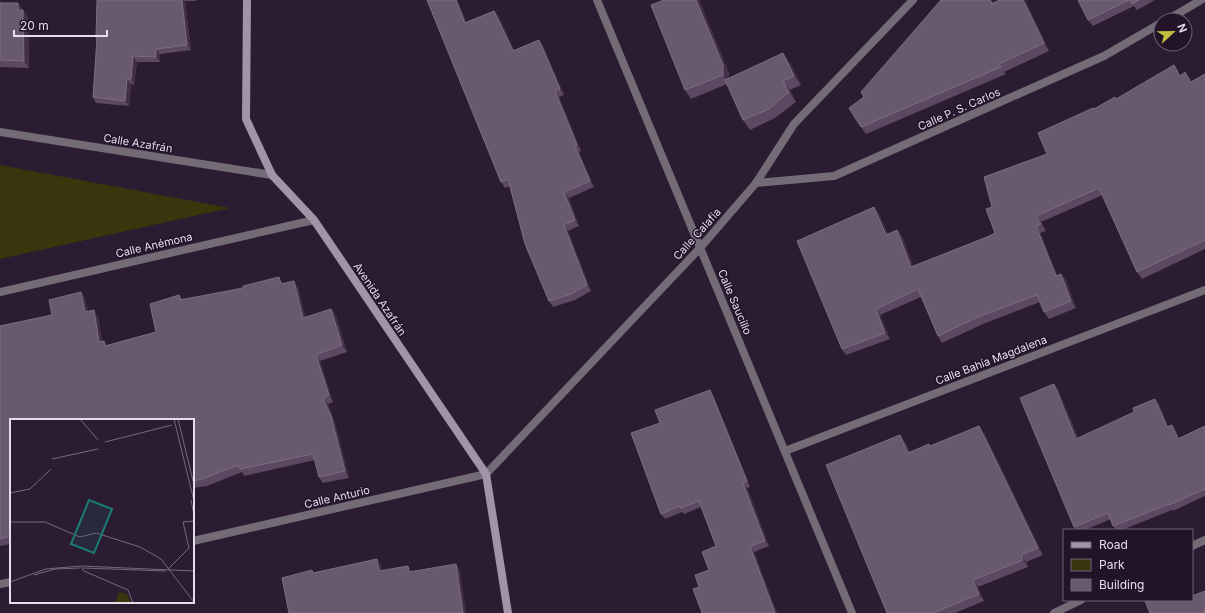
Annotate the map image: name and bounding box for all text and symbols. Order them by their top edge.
scale bar [14,12,107,38]
north arrow [1153,12,1193,52]
text: 20 m [20,18,49,33]
text: N [1174,22,1190,35]
street label: Calle P. S. Carlos [916,84,1003,133]
street label: Calle Azafrán [102,131,174,155]
street label: Calle Calafia [670,205,724,263]
street label: Calle Anémona [114,229,194,261]
street label: Avenida Azafrán [350,260,410,338]
street label: Calle Saucillo [715,267,755,337]
street label: Calle Bahía Magdalena [933,332,1049,388]
inset map [10,419,194,603]
street label: Calle Anturio [303,483,372,511]
legend [1063,529,1193,601]
text: Road [1099,537,1128,552]
text: Park [1099,557,1125,572]
text: Building [1099,577,1144,592]

